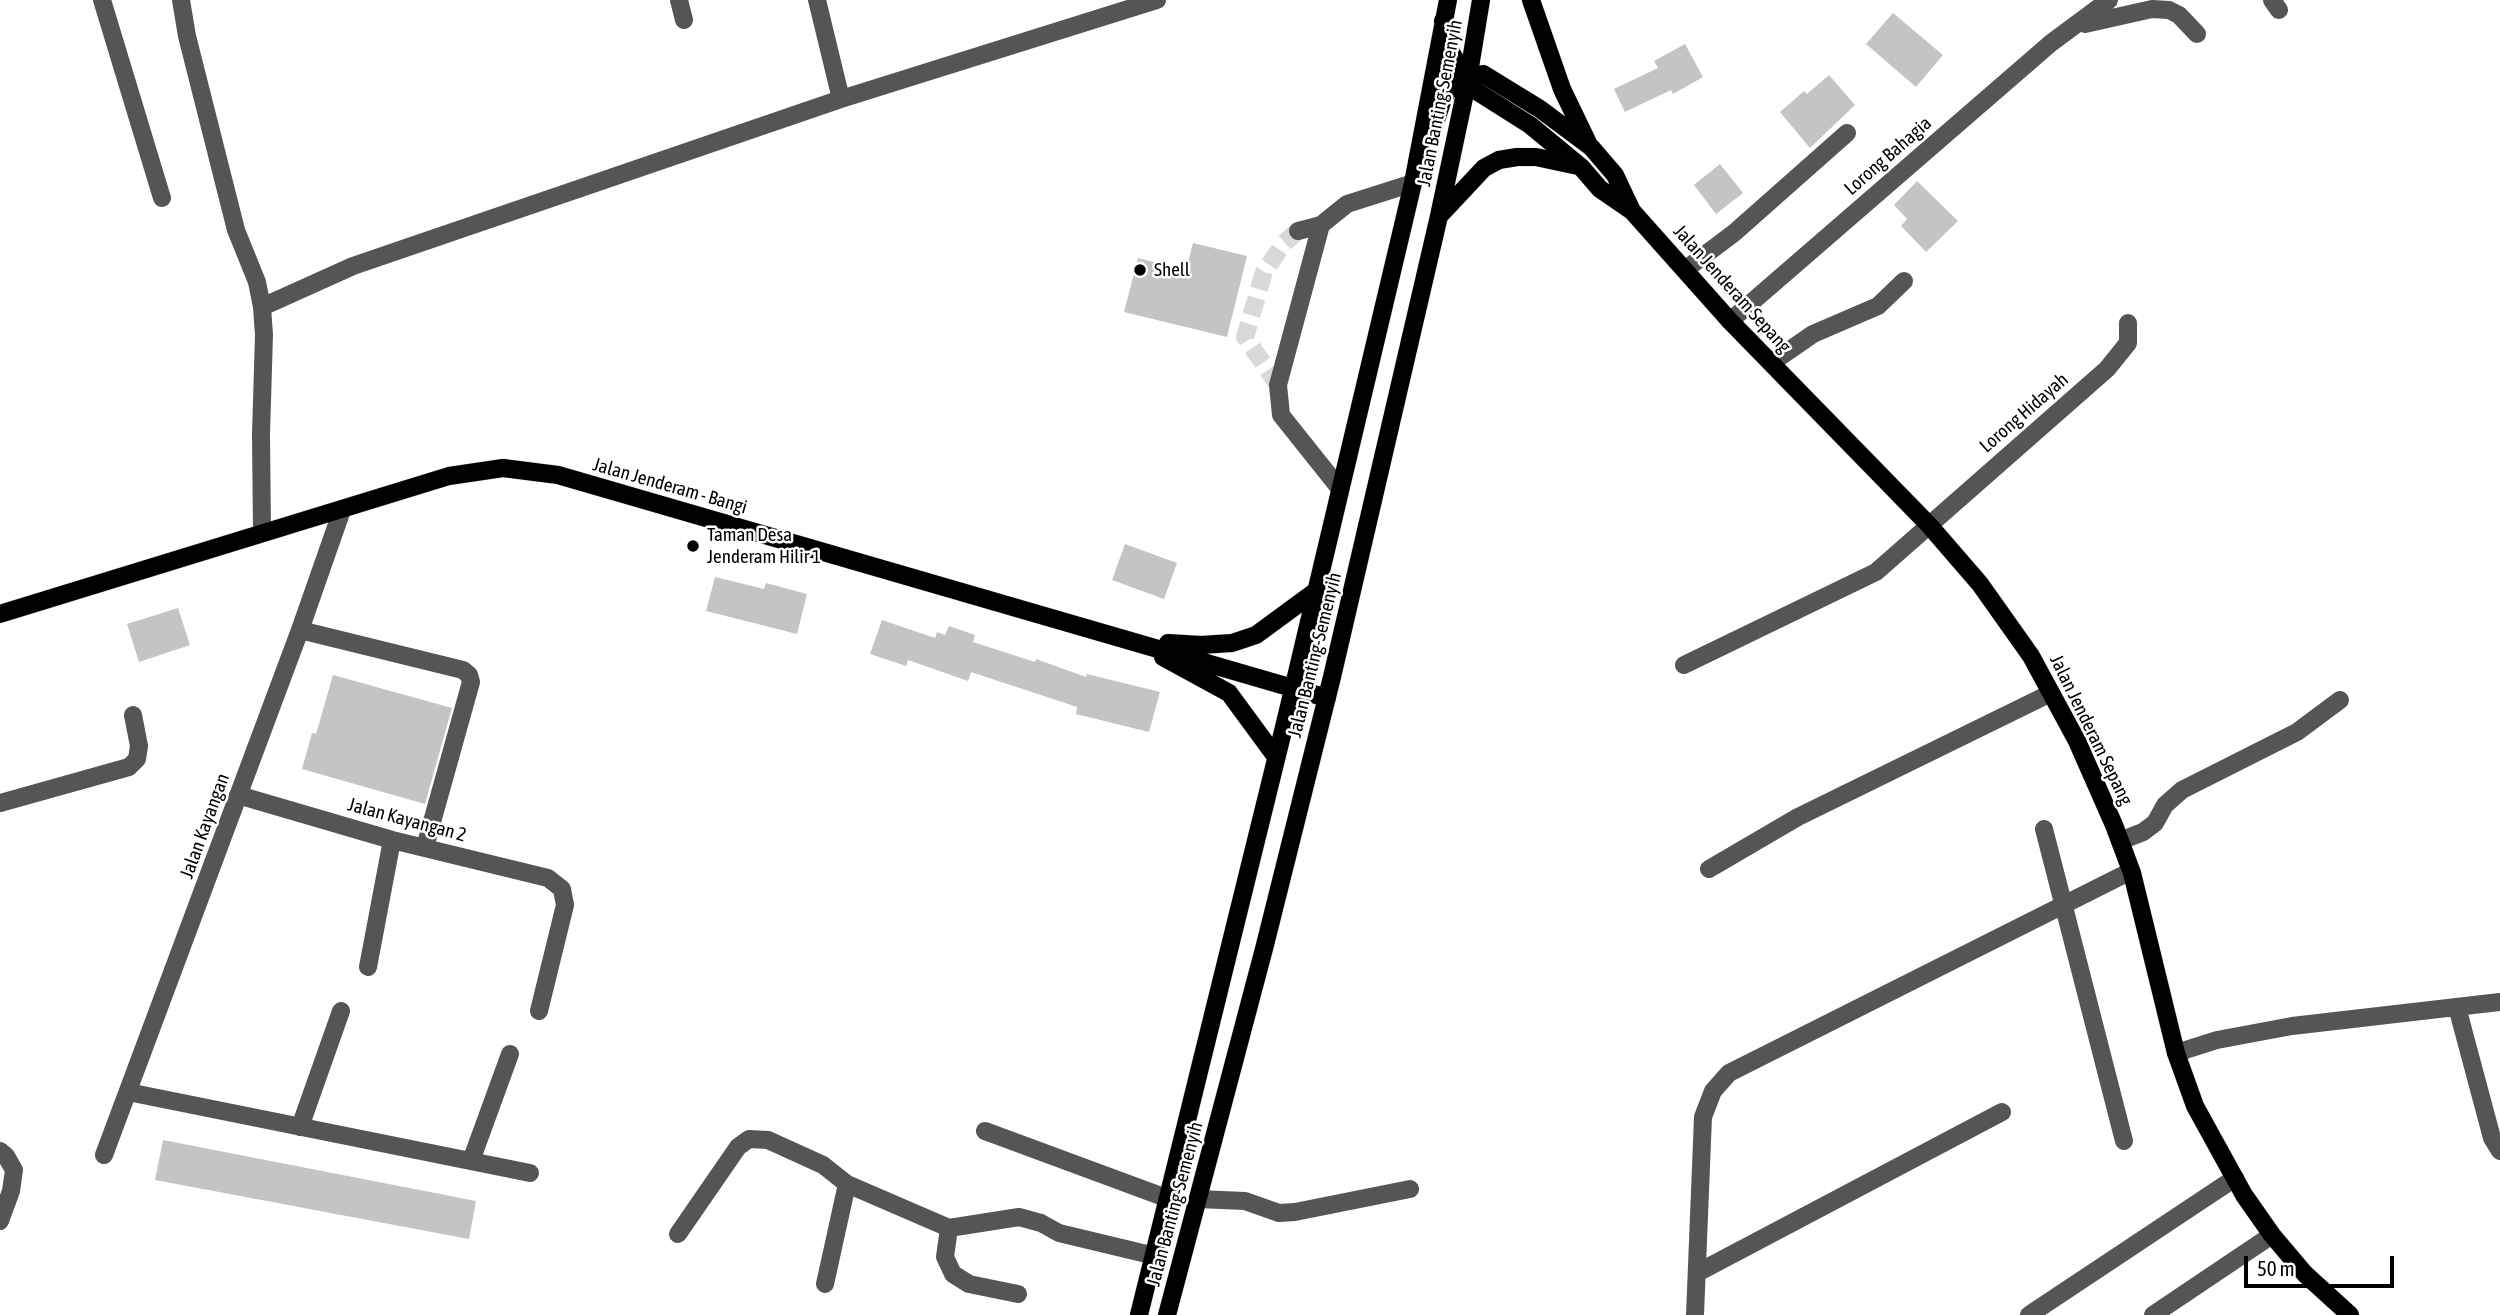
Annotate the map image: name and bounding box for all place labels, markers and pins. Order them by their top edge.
place label: Shell [1154,259,1190,281]
marker: Shell [1132,262,1148,278]
place label: Taman Desa Jenderam Hilir 1 [707,524,821,568]
marker: Taman Desa Jenderam Hilir 1 [685,538,701,554]

